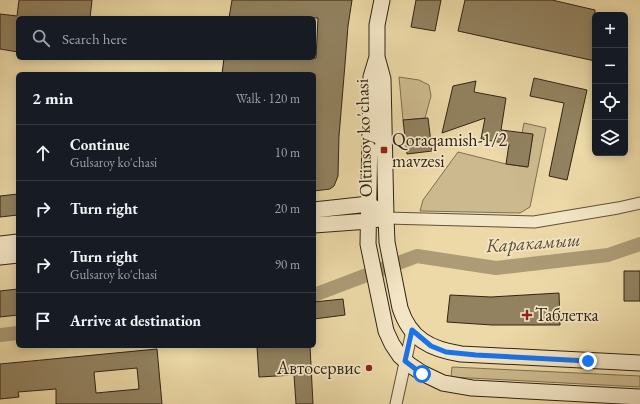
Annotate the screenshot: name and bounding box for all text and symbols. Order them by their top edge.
map controls [592,12,628,156]
button: + [592,12,628,48]
search box [16,16,316,60]
icon: search [30,27,52,49]
text: Search here [62,29,127,48]
button: − [592,48,628,84]
street label: Oltinsoy ko'chasi [350,78,377,198]
button: locate [592,84,628,120]
text: 2 min [32,87,73,109]
text: Walk · 120 m [236,90,300,107]
button: layers [592,120,628,156]
place label: Qoraqamish-1/2 mavzesi [392,128,507,172]
text: Continue [70,135,130,154]
icon: ahead [32,142,54,164]
text: 10 m [275,144,300,161]
marker: Qoraqamish-1/2 mavzesi [379,145,389,155]
text: Gulsaroy ko'chasi [70,154,157,171]
icon: right [32,198,54,220]
text: Turn right [70,199,138,218]
text: 20 m [275,200,300,217]
water label: Каракамыш [484,227,581,258]
text: Turn right [70,247,138,266]
icon: right [32,254,54,276]
text: 90 m [275,256,300,273]
text: Gulsaroy ko'chasi [70,266,157,283]
place label: Таблетка [535,303,600,326]
icon: arrive [32,310,54,332]
marker: Таблетка [522,310,532,320]
text: Arrive at destination [70,311,201,330]
route end [579,352,597,370]
place label: Автосервис [276,356,361,379]
marker: Автосервис [364,363,374,373]
route start [413,365,431,383]

